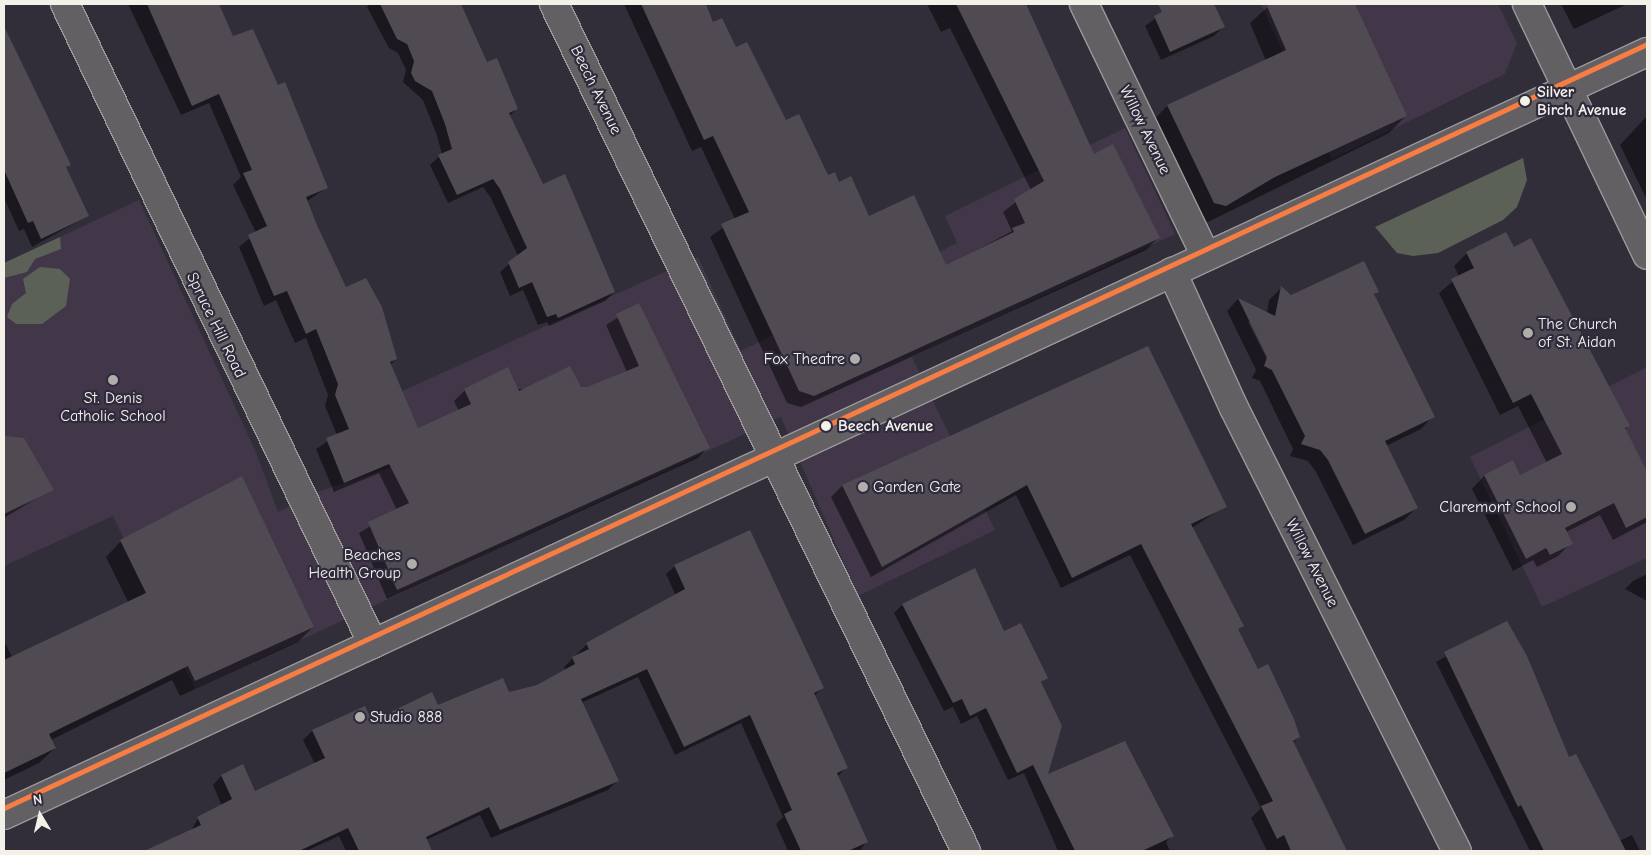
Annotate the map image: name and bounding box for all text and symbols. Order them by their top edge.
street label: Beech Avenue [566,43,626,137]
street label: Willow Avenue [1115,82,1175,178]
place label: Silver Birch Avenue [1537,82,1626,120]
marker: Silver Birch Avenue [1517,93,1533,109]
street label: Spruce Hill Road [182,269,250,381]
place label: The Church of St. Aidan [1538,314,1617,352]
marker: The Church of St. Aidan [1522,327,1534,339]
place label: Fox Theatre [764,349,845,369]
marker: Fox Theatre [849,353,861,365]
marker: St. Denis Catholic School [107,374,119,386]
place label: St. Denis Catholic School [60,388,166,426]
place label: Beech Avenue [838,416,933,436]
marker: Beech Avenue [818,418,834,434]
place label: Garden Gate [873,477,961,497]
marker: Garden Gate [857,481,869,493]
place label: Claremont School [1439,497,1561,517]
marker: Claremont School [1565,501,1577,513]
street label: Willow Avenue [1282,516,1342,610]
place label: Beaches Health Group [308,545,401,583]
marker: Beaches Health Group [405,557,419,571]
place label: Studio 888 [370,707,442,727]
marker: Studio 888 [354,711,366,723]
north arrow [15,790,65,840]
text: N [32,791,43,809]

